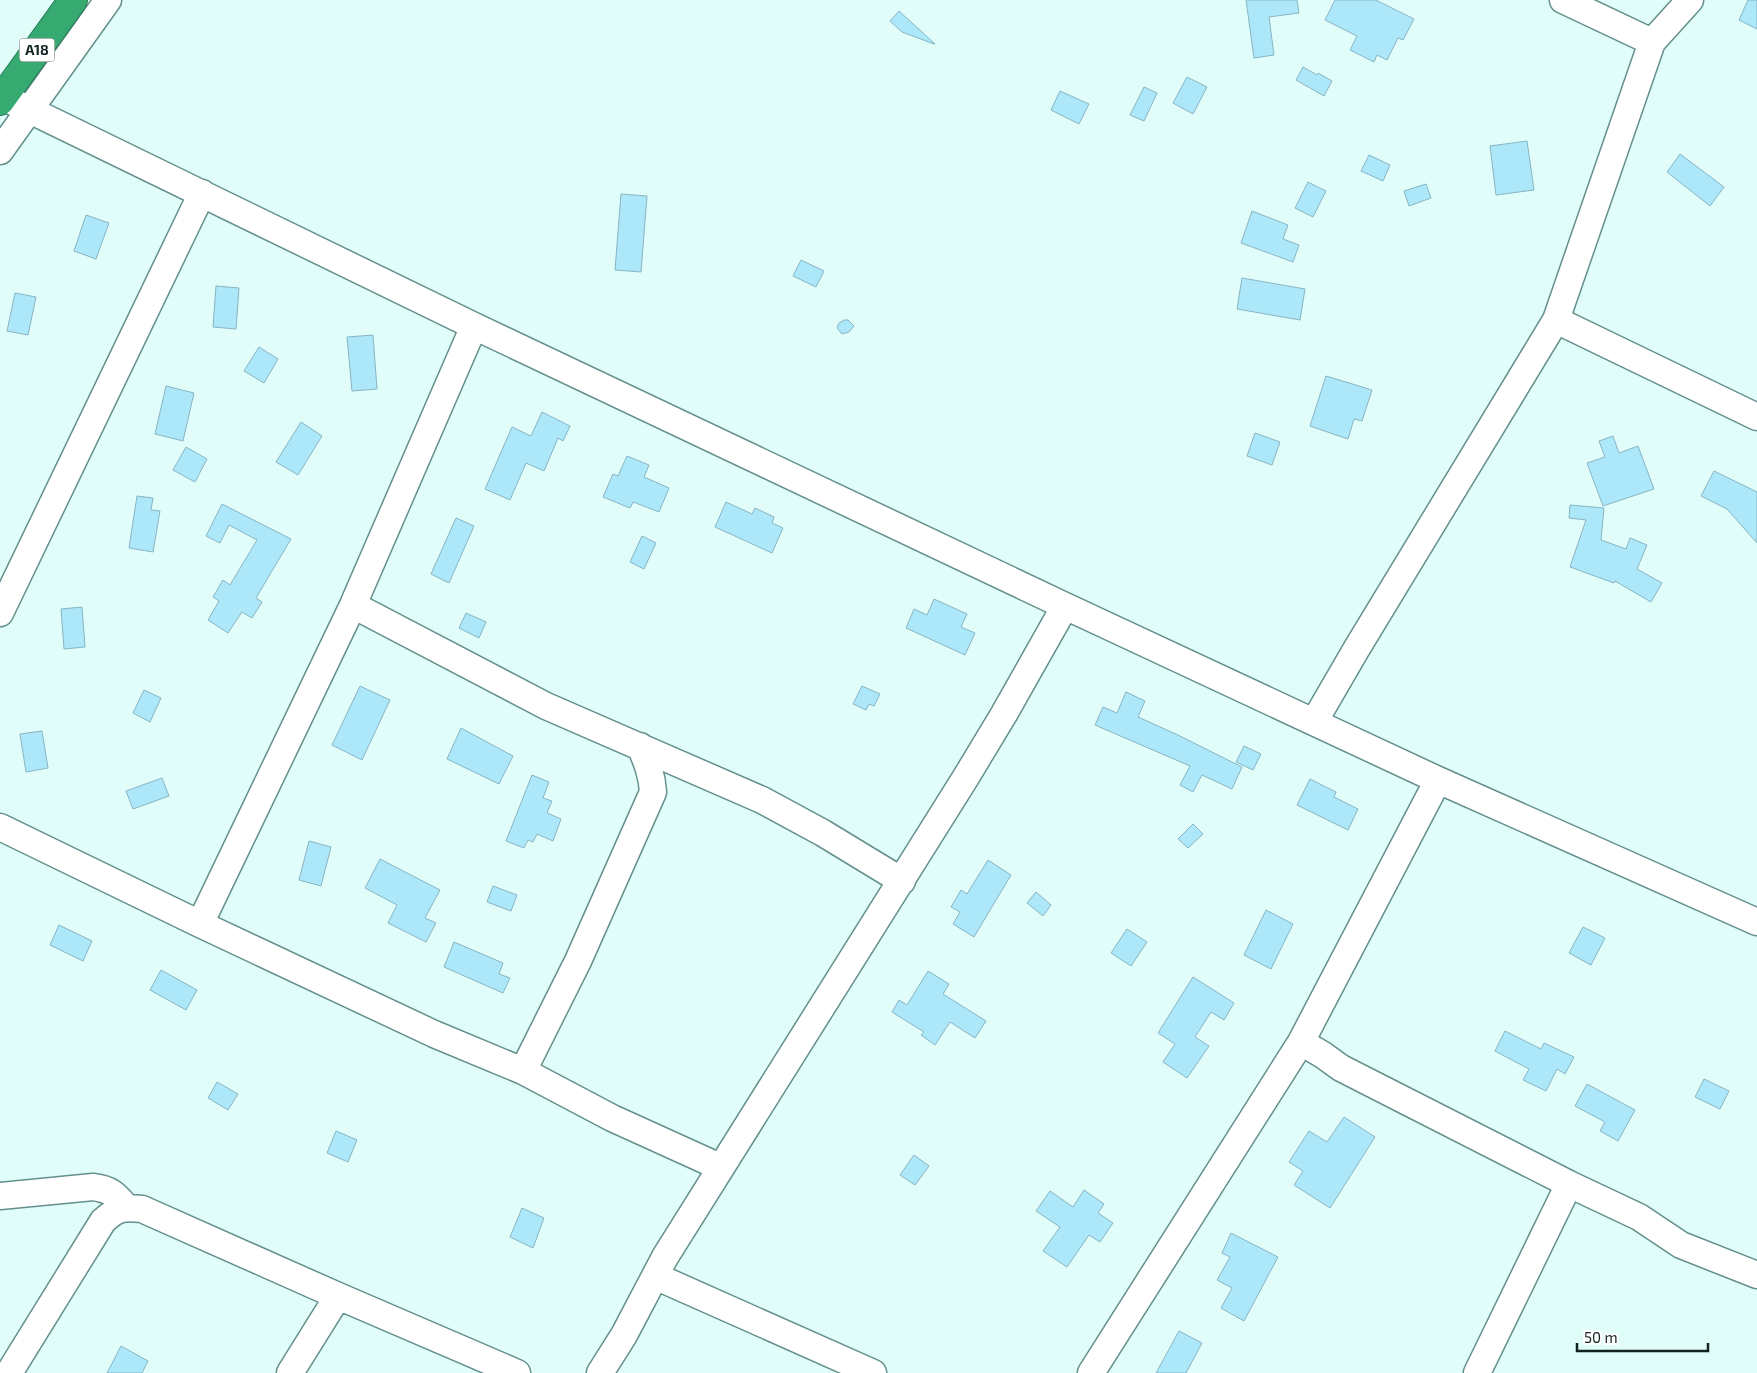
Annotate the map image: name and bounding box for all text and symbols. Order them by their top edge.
road number: A18 [20,38,54,62]
scale bar [1577,1320,1708,1352]
text: 50 m [1584,1328,1618,1346]

